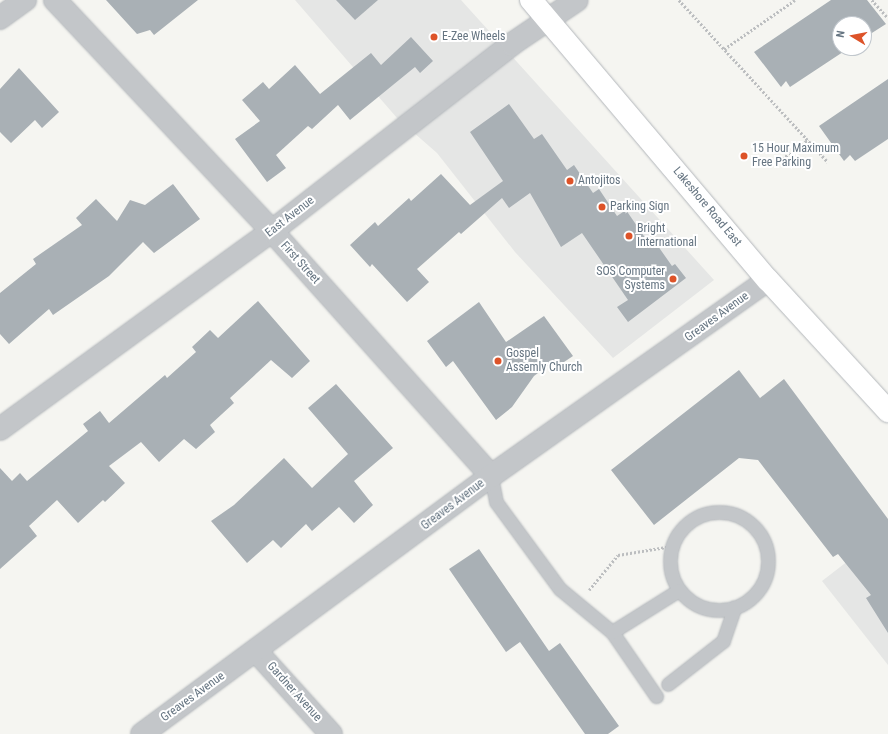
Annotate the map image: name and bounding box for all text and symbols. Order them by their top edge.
north arrow [832,16,872,56]
place label: E-Zee Wheels [442,30,506,44]
text: N [834,30,848,38]
marker: E-Zee Wheels [429,32,439,42]
place label: 15 Hour Maximum Free Parking [752,142,839,170]
marker: 15 Hour Maximum Free Parking [739,151,749,161]
street label: Lakeshore Road East [670,164,744,250]
place label: Antojitos [578,174,621,188]
marker: Antojitos [565,176,575,186]
street label: East Avenue [263,193,317,241]
place label: Parking Sign [610,200,669,214]
marker: Parking Sign [597,202,607,212]
place label: Bright International [637,222,697,250]
marker: Bright International [624,231,634,241]
street label: First Street [277,239,323,287]
place label: SOS Computer Systems [596,265,665,293]
marker: SOS Computer Systems [668,274,678,284]
street label: Greaves Avenue [682,289,752,345]
place label: Gospel Assemly Church [506,347,582,375]
marker: Gospel Assemly Church [493,356,503,366]
street label: Greaves Avenue [419,477,487,533]
street label: Gardner Avenue [264,659,324,725]
street label: Greaves Avenue [158,669,228,725]

